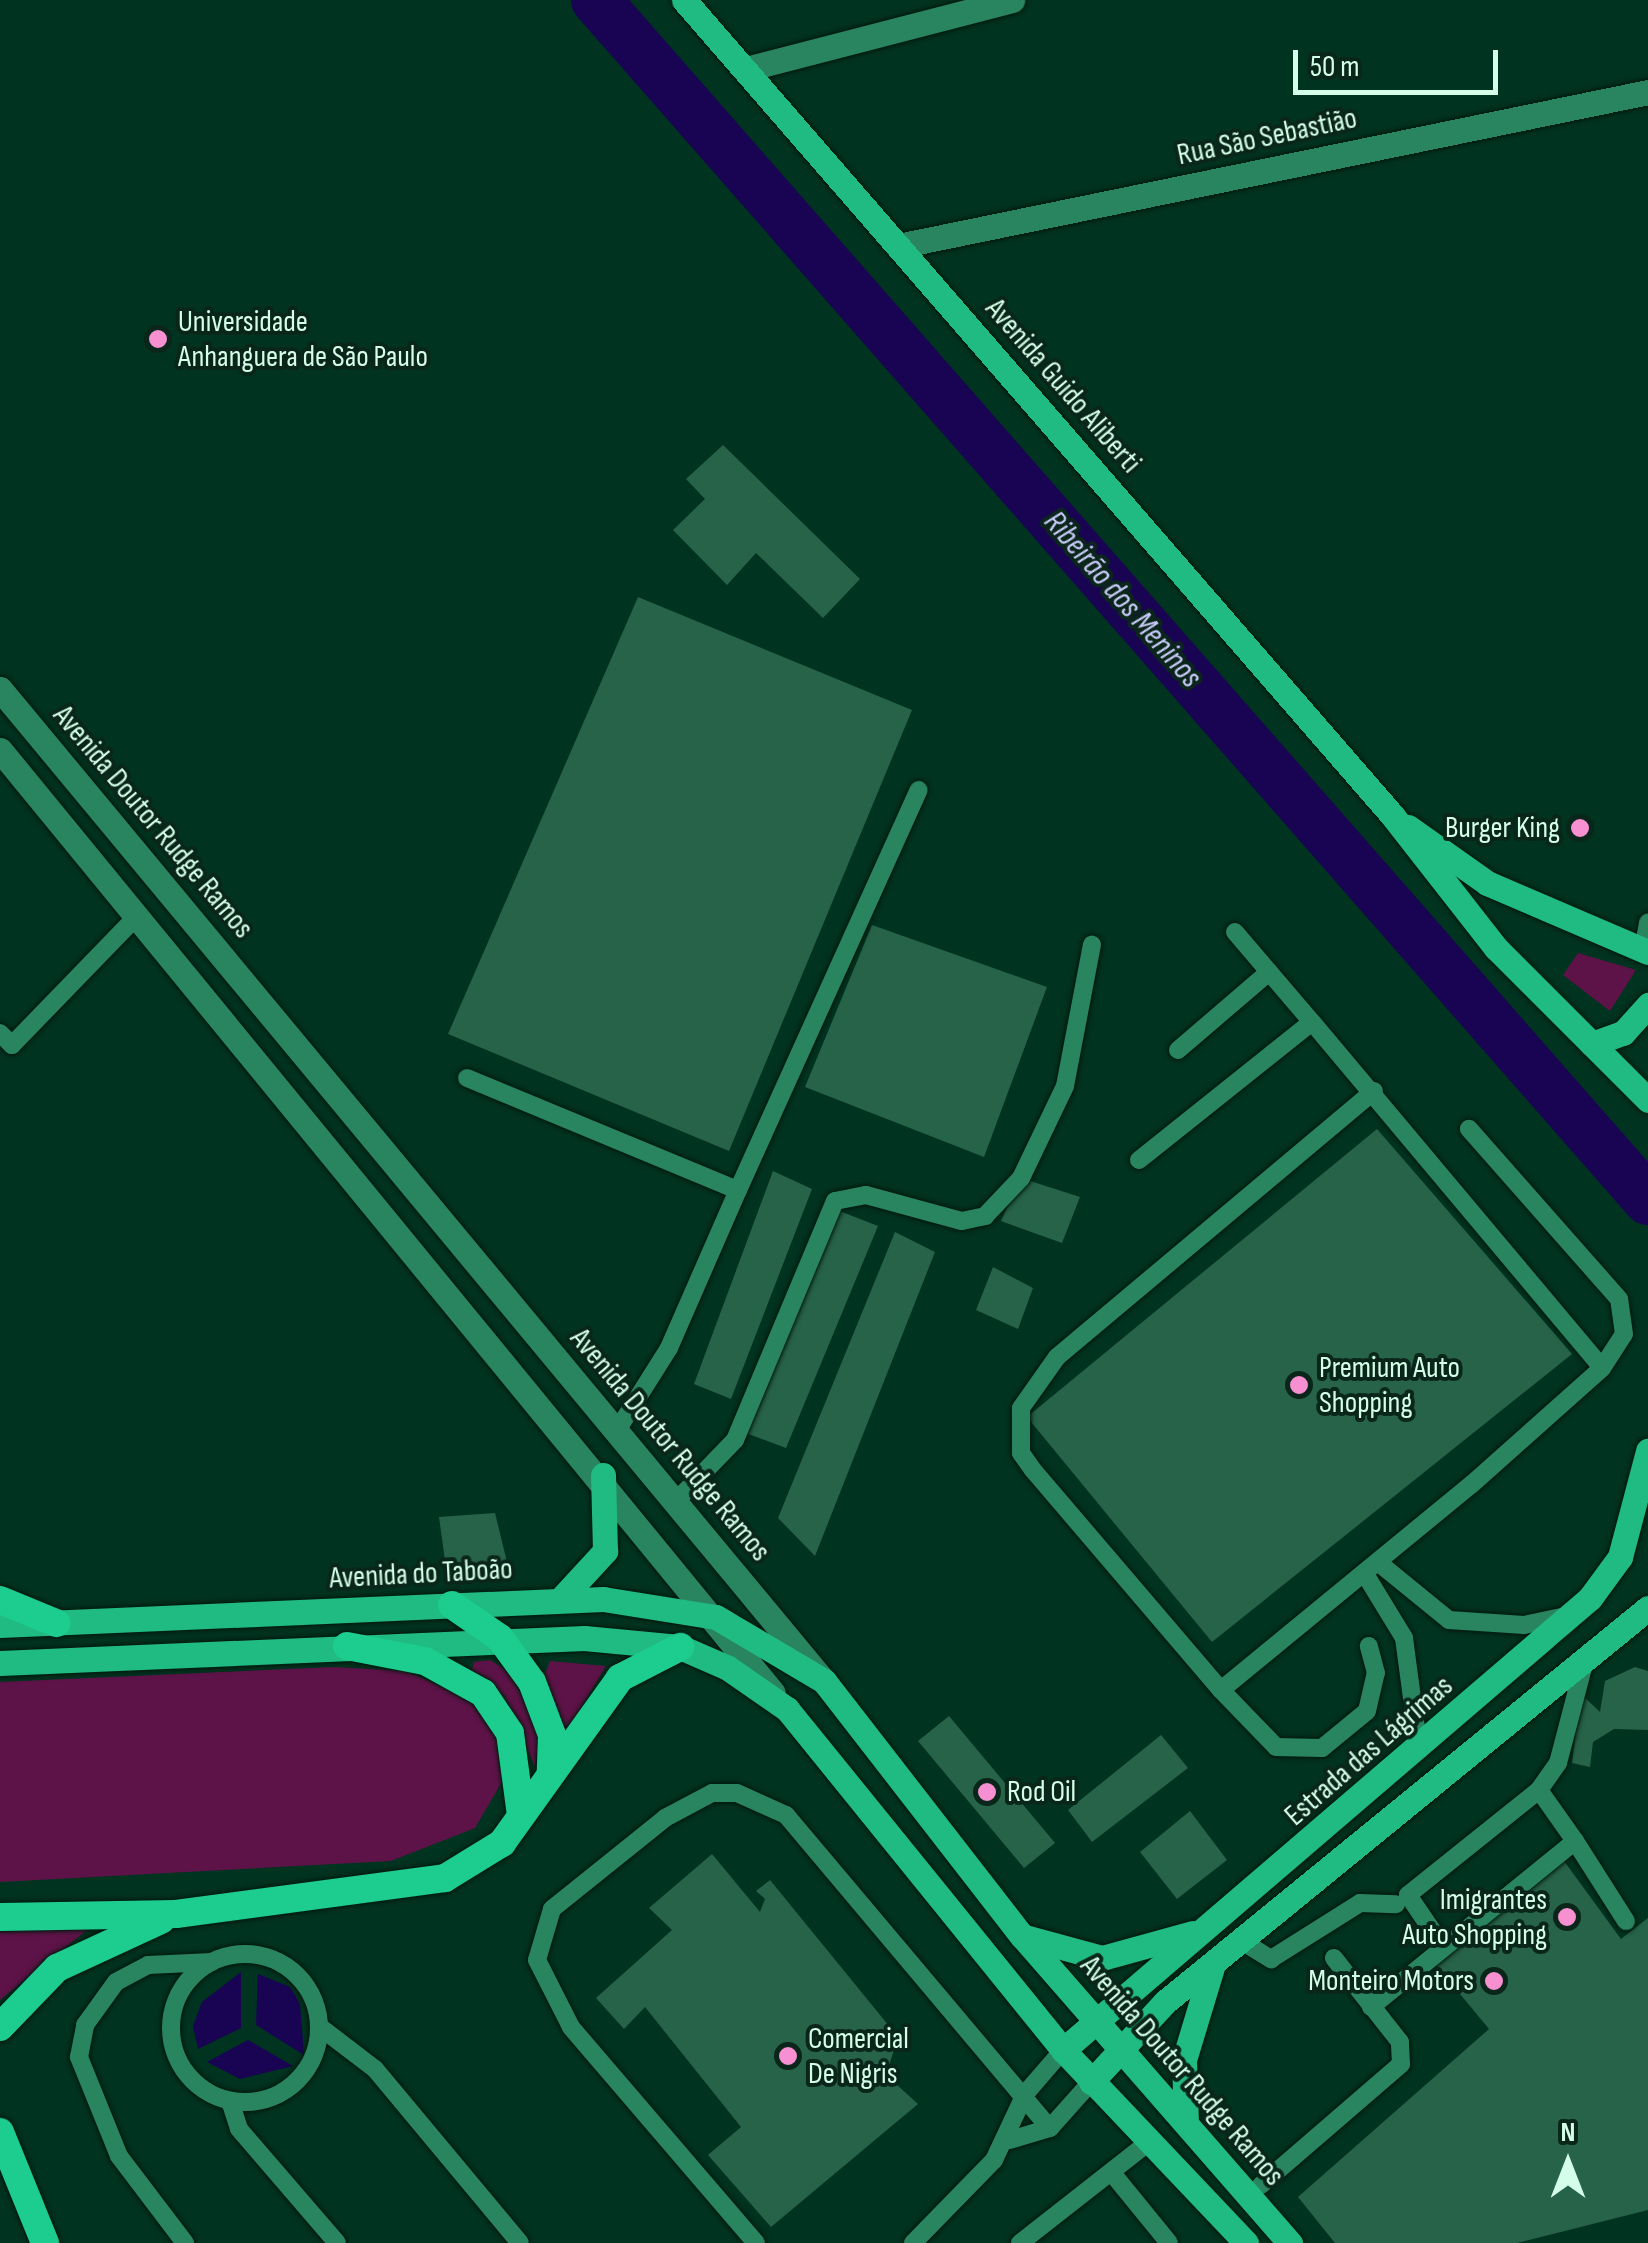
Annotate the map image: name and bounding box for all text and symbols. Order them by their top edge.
scale bar [1298,30,1503,92]
text: 50 m [1310,49,1359,85]
street label: Rua São Sebastião [1174,100,1360,174]
street label: Avenida Guido Aliberti [977,291,1149,481]
place label: Universidade Anhanguera de São Paulo [178,304,428,374]
marker: Universidade Anhanguera de São Paulo [147,328,169,350]
water label: Ribeirão dos Meninos [1035,504,1209,696]
street label: Avenida Doutor Rudge Ramos [45,698,261,946]
place label: Burger King [1445,810,1560,846]
marker: Burger King [1569,817,1591,839]
street label: Avenida Doutor Rudge Ramos [562,1321,778,1569]
place label: Premium Auto Shopping [1319,1350,1460,1420]
marker: Premium Auto Shopping [1288,1374,1310,1396]
street label: Avenida do Taboão [328,1551,514,1597]
street label: Estrada das Lágrimas [1278,1668,1460,1834]
place label: Rod Oil [1007,1774,1076,1810]
marker: Rod Oil [976,1781,998,1803]
place label: Imigrantes Auto Shopping [1402,1882,1547,1952]
marker: Imigrantes Auto Shopping [1556,1906,1578,1928]
street label: Avenida Doutor Rudge Ramos [1072,1949,1292,2193]
place label: Monteiro Motors [1308,1963,1474,1999]
marker: Monteiro Motors [1483,1970,1505,1992]
place label: Comercial De Nigris [808,2021,909,2092]
marker: Comercial De Nigris [777,2045,799,2067]
north arrow [1518,2113,1618,2213]
text: N [1561,2116,1575,2149]

